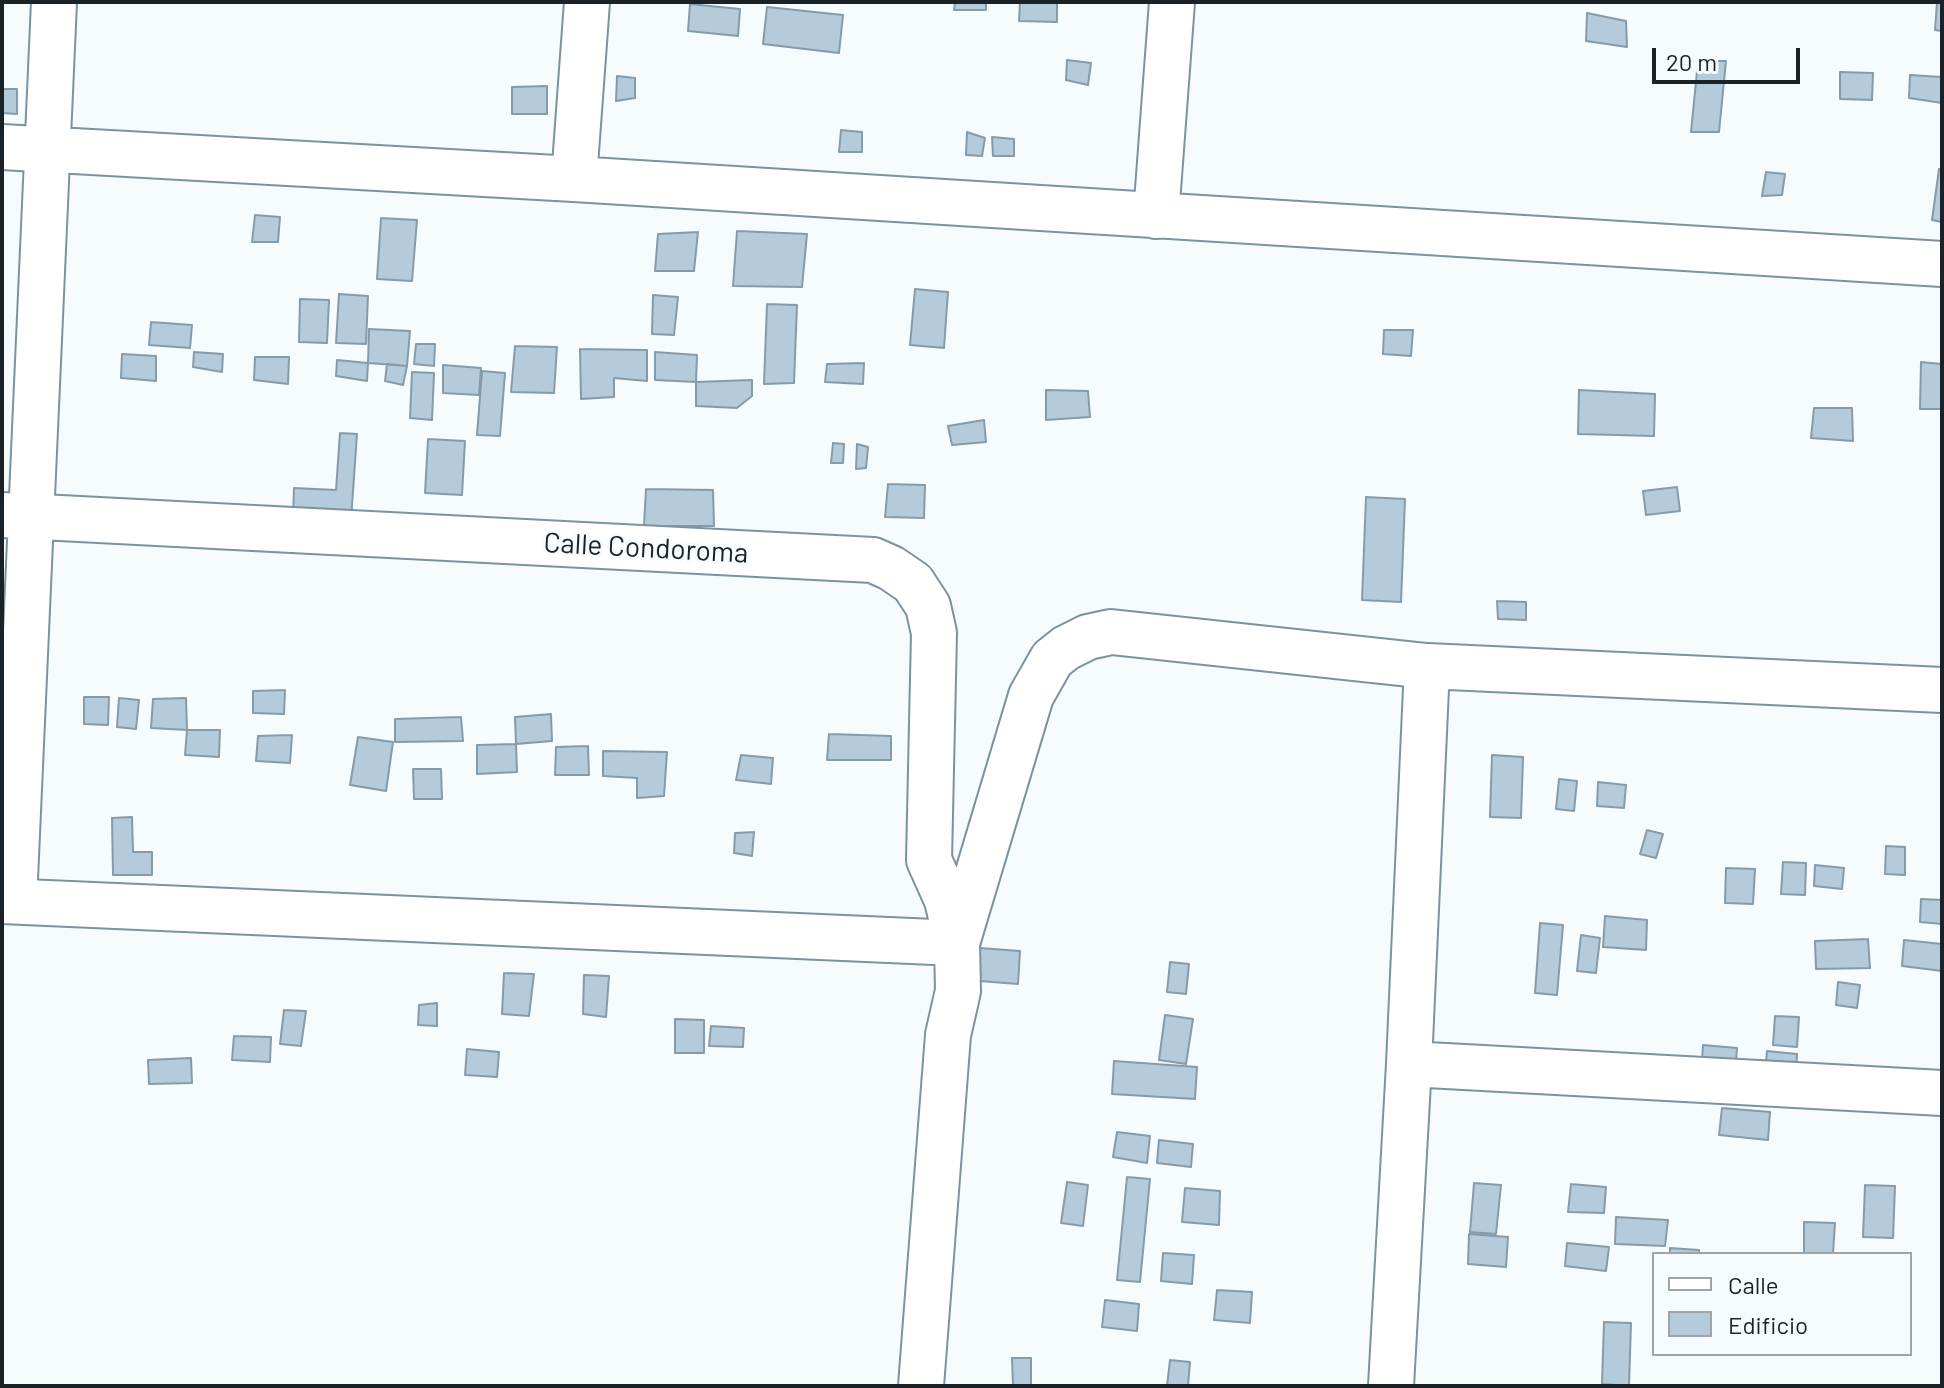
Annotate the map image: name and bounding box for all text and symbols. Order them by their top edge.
scale bar [1656,32,1804,82]
text: 20 m [1666,47,1717,76]
street label: Calle Condoroma [543,526,749,570]
legend [1652,1252,1912,1356]
text: Calle [1728,1270,1779,1299]
text: Edificio [1728,1310,1808,1339]

